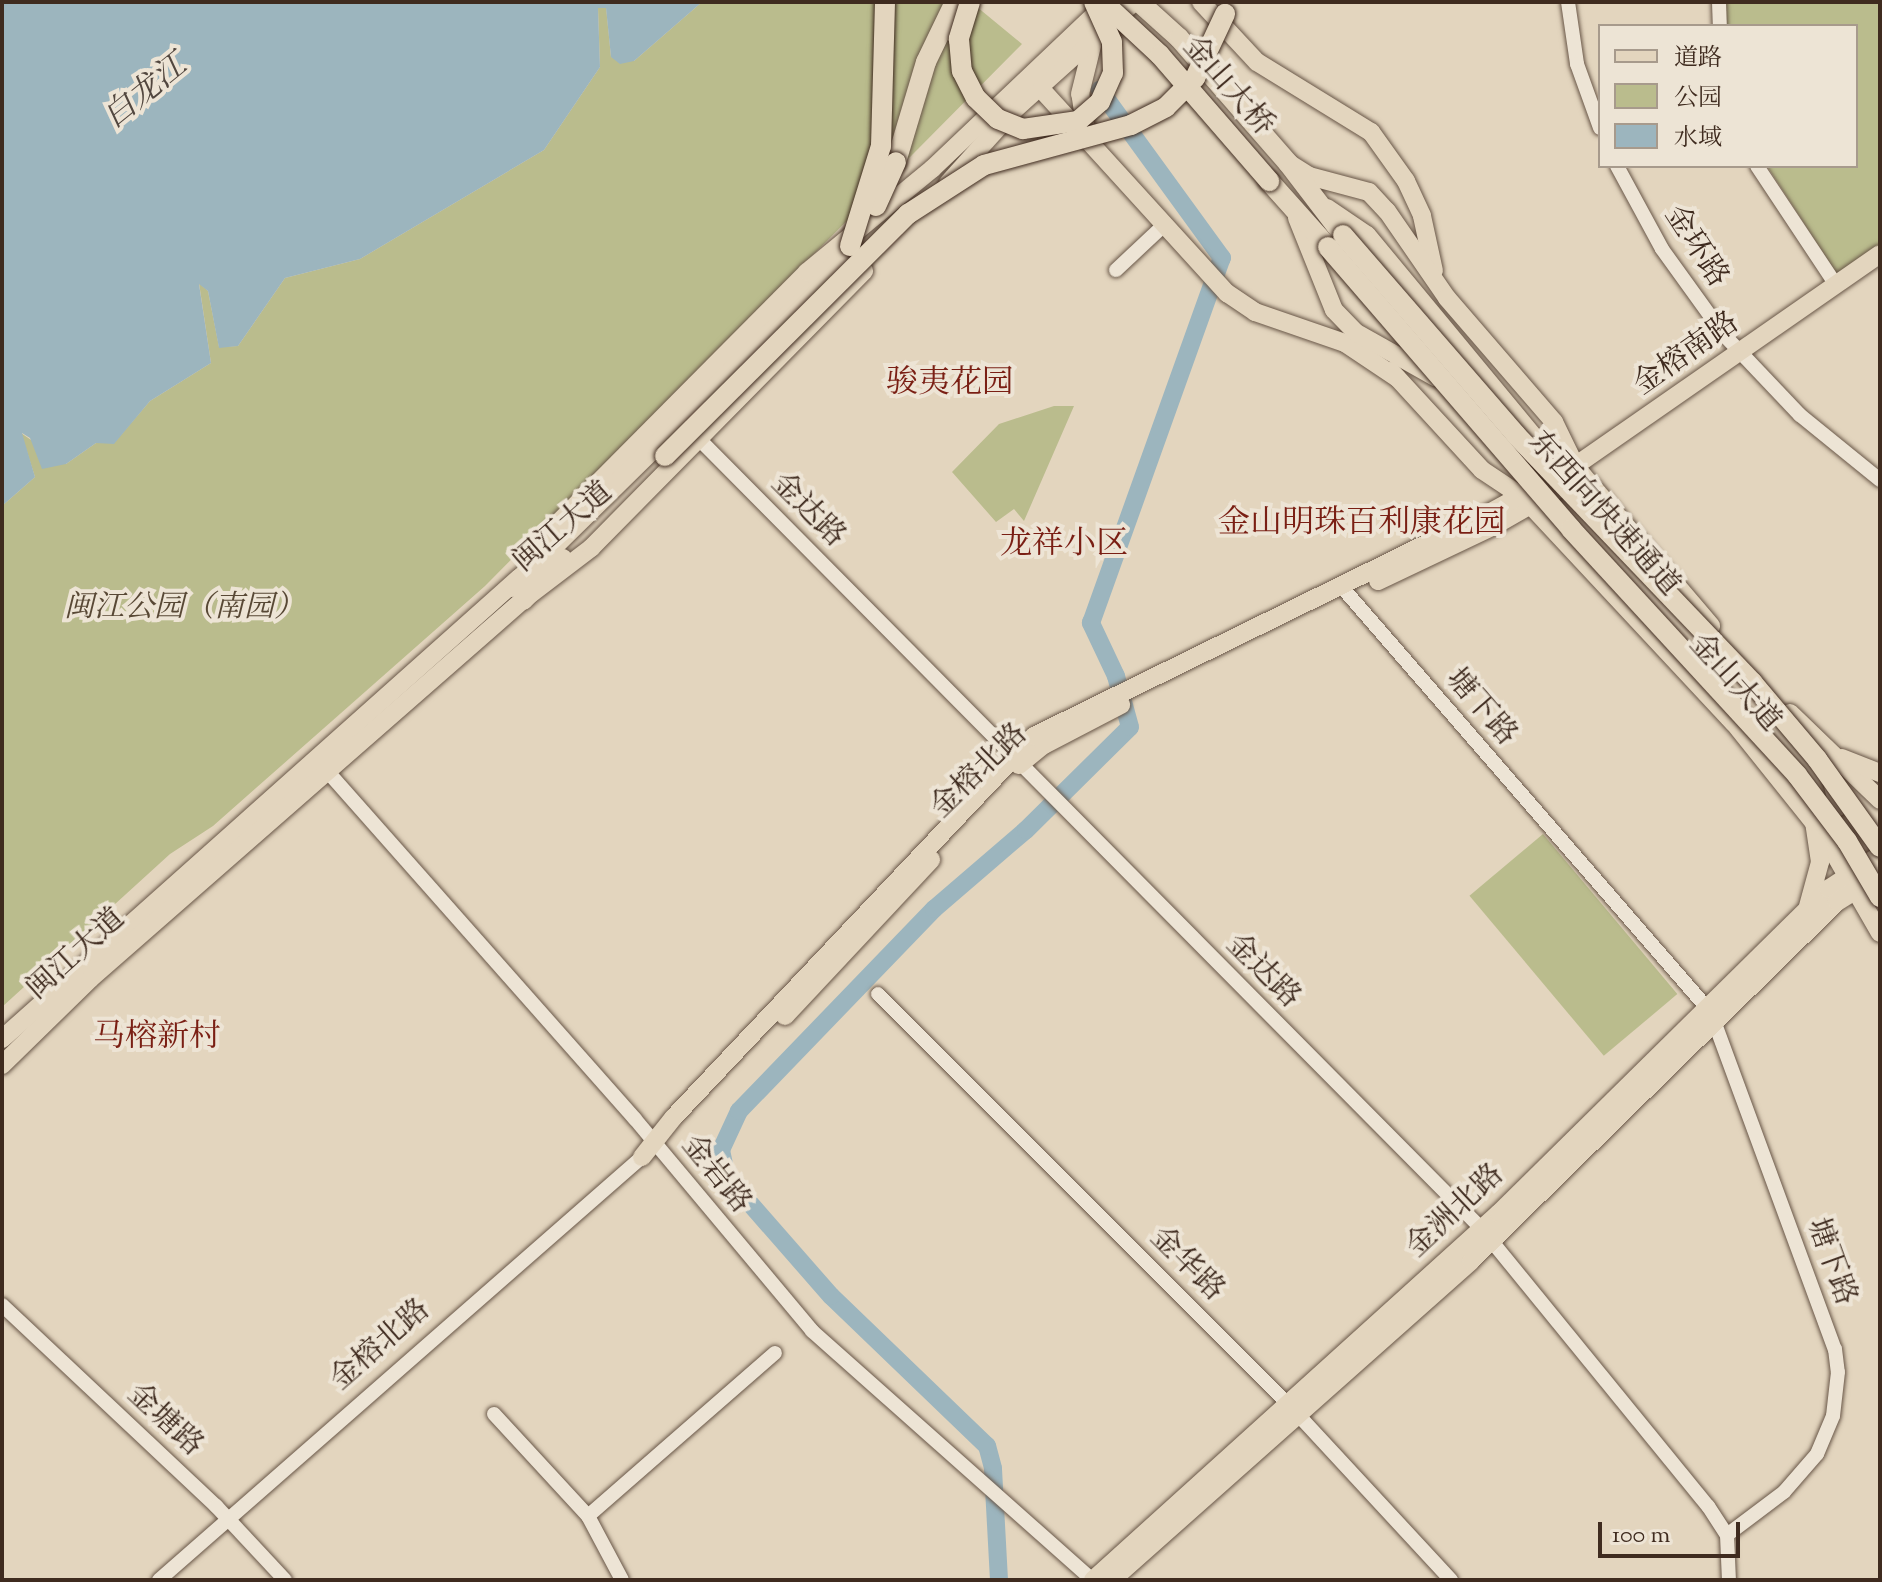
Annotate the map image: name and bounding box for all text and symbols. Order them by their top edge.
legend [1598,24,1858,168]
street label: 金山大桥 [1174,30,1280,144]
text: 道路 [1674,42,1722,76]
water label: 白龙江 [97,48,195,138]
text: 公园 [1674,82,1722,116]
text: 水域 [1674,122,1722,156]
street label: 金环路 [1655,199,1735,295]
street label: 金榕南路 [1628,306,1746,404]
district label: 骏夷花园 [886,365,1014,403]
street label: 东西向快速通道 [1519,425,1687,605]
street label: 金达路 [762,466,852,556]
street label: 闽江大道 [507,475,621,581]
district label: 金山明珠百利康花园 [1218,505,1506,543]
district label: 龙祥小区 [1000,526,1128,564]
park label: 闽江公园（南园） [64,591,304,627]
street label: 金山大道 [1680,627,1788,741]
street label: 塘下路 [1437,662,1523,754]
street label: 金榕北路 [924,717,1036,827]
street label: 闽江大道 [20,901,134,1009]
street label: 金达路 [1217,927,1307,1017]
district label: 马榕新村 [93,1019,221,1057]
street label: 金岩路 [673,1129,757,1221]
street label: 金洲北路 [1400,1158,1512,1266]
street label: 塘下路 [1798,1214,1862,1310]
street label: 金华路 [1141,1220,1231,1310]
street label: 金榕北路 [324,1293,438,1399]
street label: 金塘路 [119,1377,209,1465]
scale bar [1602,1506,1744,1556]
text: 100 m [1612,1519,1670,1553]

